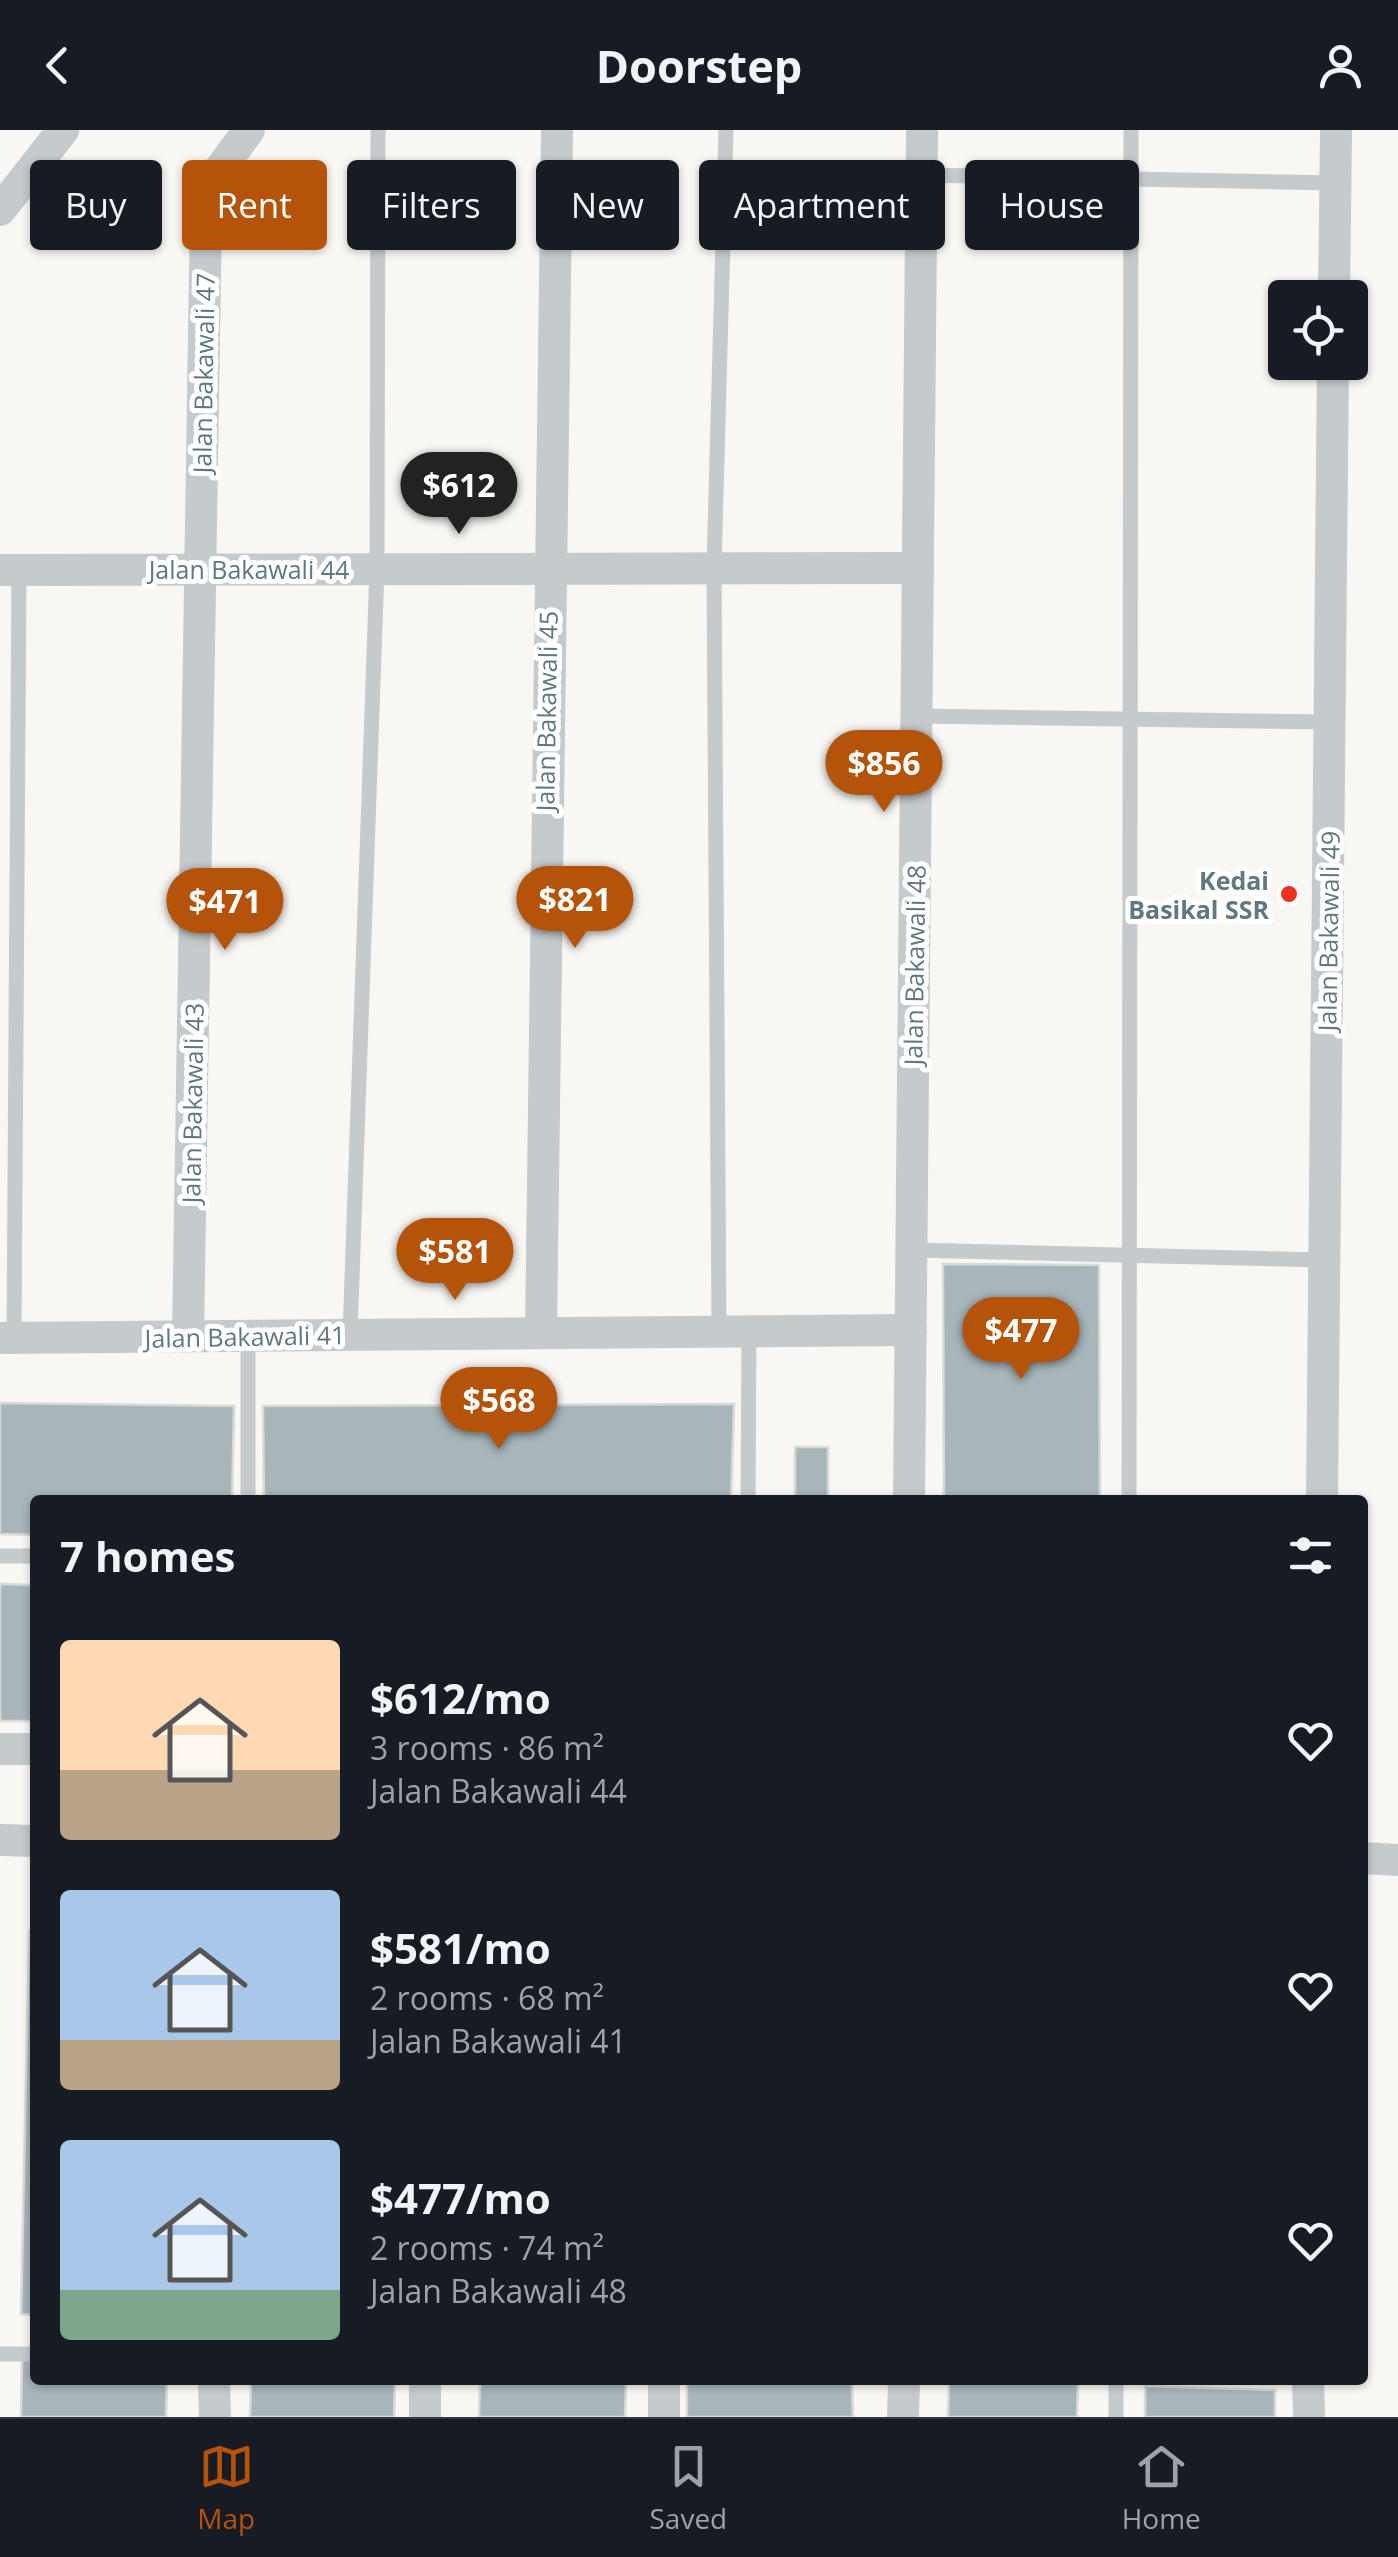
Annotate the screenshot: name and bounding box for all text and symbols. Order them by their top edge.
text: Doorstep [596,35,802,96]
icon: back [30,38,85,93]
icon: person [1313,38,1368,93]
chip: Buy [30,160,162,250]
chip: Rent [182,160,327,250]
chip: Filters [347,160,516,250]
chip: New [536,160,679,250]
chip: Apartment [699,160,945,250]
chip: House [965,160,1139,250]
street label: Jalan Bakawali 47 [184,272,222,476]
map controls [1268,280,1368,380]
button: locate [1268,280,1368,380]
pin: $612 [400,452,518,537]
text: $612 [422,463,496,506]
street label: Jalan Bakawali 44 [147,552,349,586]
street label: Jalan Bakawali 45 [527,610,565,814]
pin: $856 [825,730,943,815]
text: $856 [847,741,921,784]
street label: Jalan Bakawali 49 [1309,830,1347,1034]
place label: Kedai Basikal SSR [1128,863,1269,926]
street label: Jalan Bakawali 48 [895,864,933,1068]
pin: $821 [516,866,634,951]
pin: $471 [166,868,284,953]
text: $821 [538,877,612,920]
text: $471 [188,879,262,922]
marker: Kedai Basikal SSR [1278,883,1300,905]
street label: Jalan Bakawali 43 [173,1002,211,1206]
pin: $581 [396,1218,514,1303]
text: $581 [418,1229,492,1272]
pin: $477 [962,1297,1080,1382]
text: $477 [984,1308,1058,1351]
street label: Jalan Bakawali 41 [142,1317,346,1355]
pin: $568 [440,1367,558,1452]
text: $568 [462,1378,536,1421]
text: 7 homes [60,1527,235,1584]
icon: filters [1283,1528,1338,1583]
text: $612/mo [370,1669,551,1726]
icon: home [140,1680,260,1800]
icon: heart [1283,1713,1338,1768]
text: 3 rooms · 86 m² [370,1726,604,1769]
text: Jalan Bakawali 44 [370,1769,627,1812]
text: $581/mo [370,1919,551,1976]
icon: home [140,1930,260,2050]
icon: heart [1283,1963,1338,2018]
text: 2 rooms · 68 m² [370,1976,604,2019]
text: Jalan Bakawali 41 [370,2019,627,2062]
text: $477/mo [370,2169,551,2226]
icon: home [140,2180,260,2300]
icon: heart [1283,2213,1338,2268]
text: 2 rooms · 74 m² [370,2226,604,2269]
text: Jalan Bakawali 48 [370,2269,627,2312]
tab: Map [197,2439,255,2537]
tab: Saved [649,2439,727,2537]
tab: Home [1122,2439,1201,2537]

